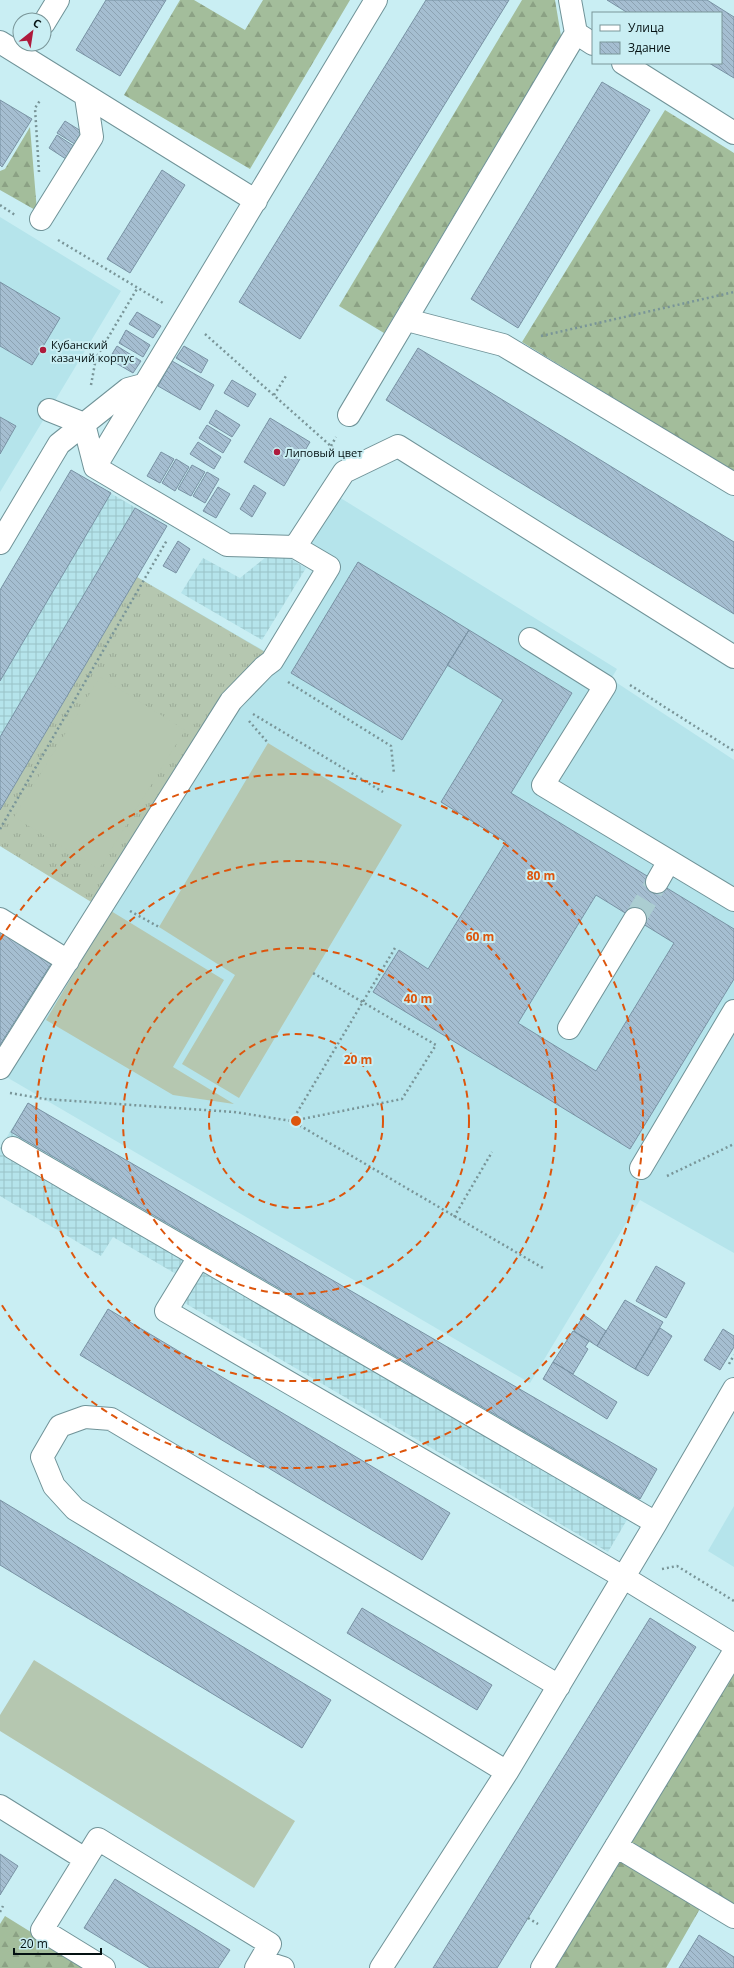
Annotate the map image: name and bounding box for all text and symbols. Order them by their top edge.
north arrow [12,12,52,52]
legend [592,12,722,64]
text: С [30,15,44,31]
text: Улица [628,19,664,36]
text: Здание [628,39,671,56]
place label: Кубанский казачий корпус [51,337,134,365]
marker: Кубанский казачий корпус [38,345,48,355]
place label: Липовый цвет [285,445,362,460]
marker: Липовый цвет [272,447,282,457]
text: 80 m [527,867,555,884]
text: 60 m [466,928,494,945]
text: 40 m [404,990,432,1007]
text: 20 m [344,1051,372,1068]
centre of rings [289,1114,303,1128]
scale bar [14,1930,101,1956]
text: 20 m [20,1935,48,1952]

